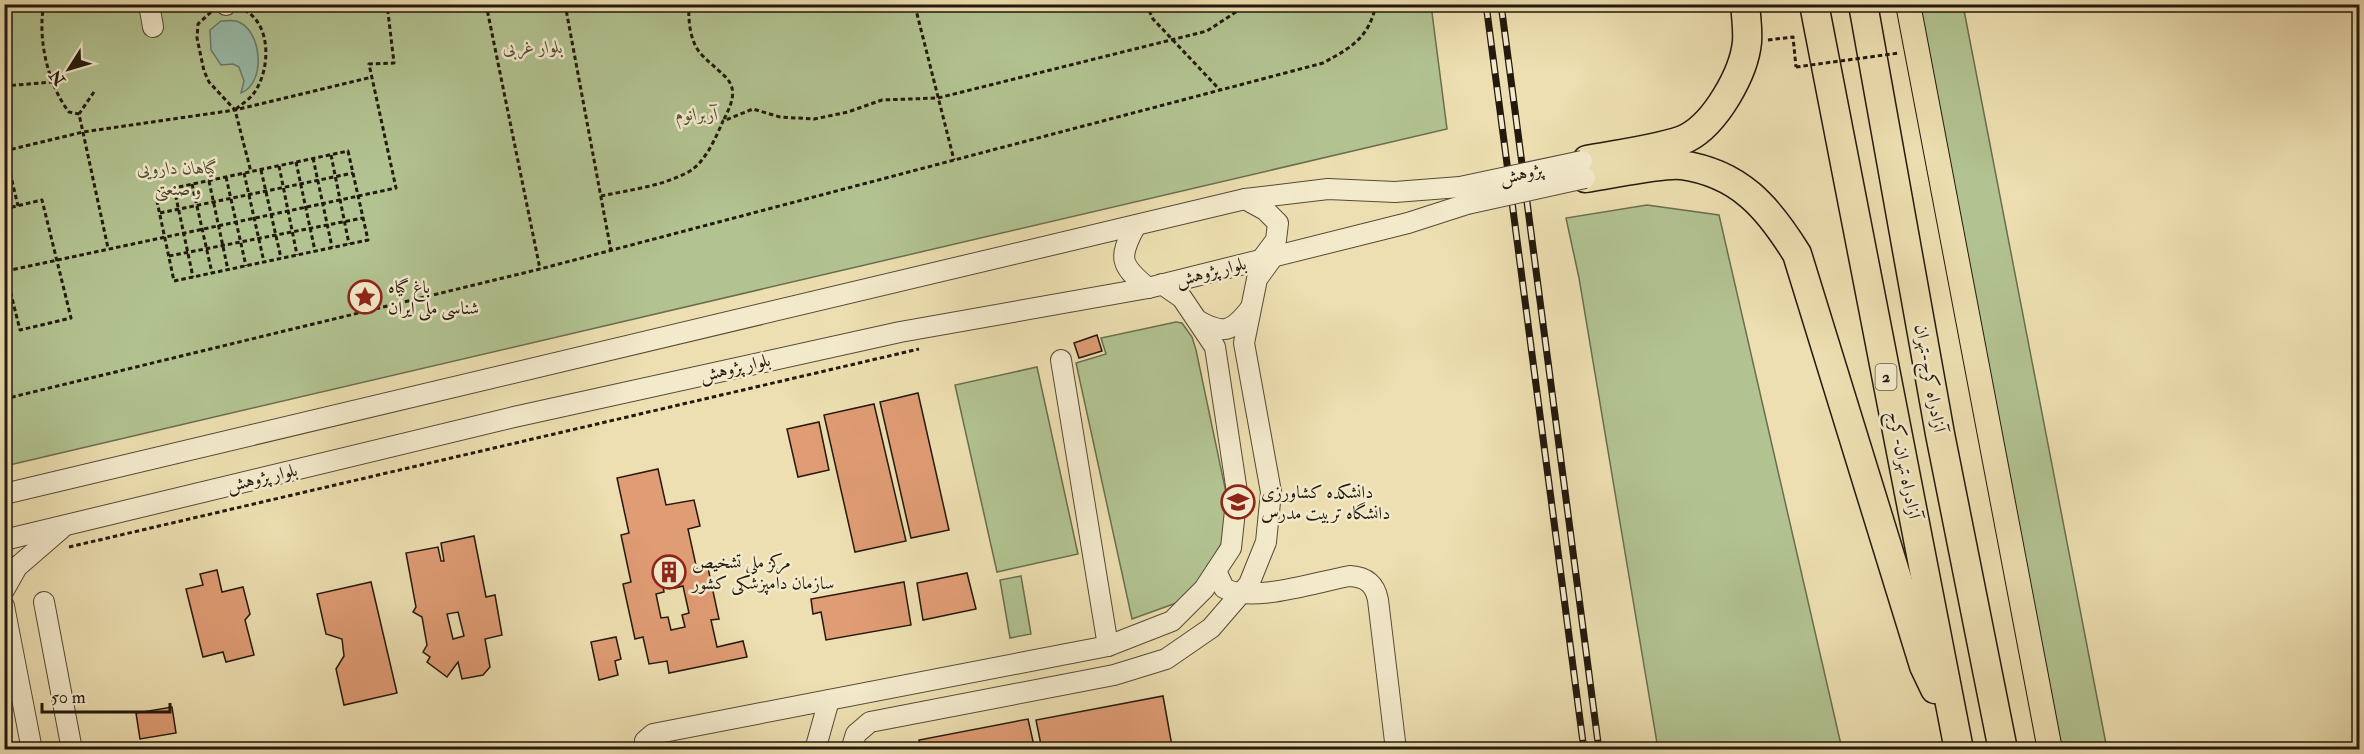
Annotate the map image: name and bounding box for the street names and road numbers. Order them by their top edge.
street label: پژوهش [1497,158,1546,190]
street label: بلوار پژوهش [1173,252,1249,292]
street label: آزادراه کرج-تهران [1905,322,1951,437]
street label: بلوار پژوهش [697,349,773,387]
road number: 2 [1876,364,1896,390]
street label: آزادراه تهران-کرج [1878,409,1926,524]
street label: بلوار پژوهش [224,459,300,497]

